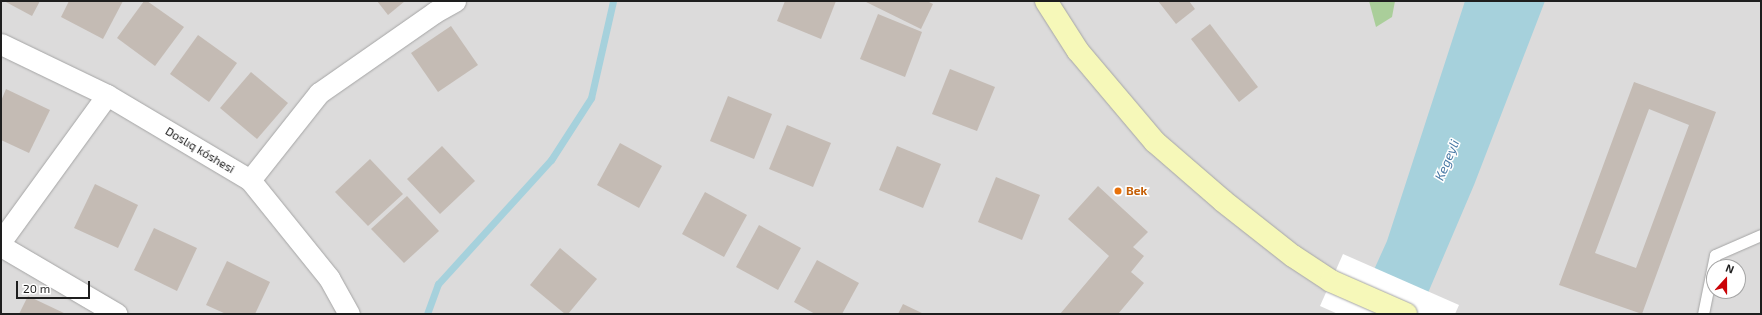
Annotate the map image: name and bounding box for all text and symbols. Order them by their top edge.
street label: Doslıq kóshesi [163,124,237,176]
water label: Kegeyli [1431,137,1463,183]
place label: Bek [1126,184,1147,198]
marker: Bek [1113,186,1123,196]
north arrow [1706,259,1746,299]
text: N [1724,261,1736,276]
scale bar [18,273,92,299]
text: 20 m [23,281,50,295]

